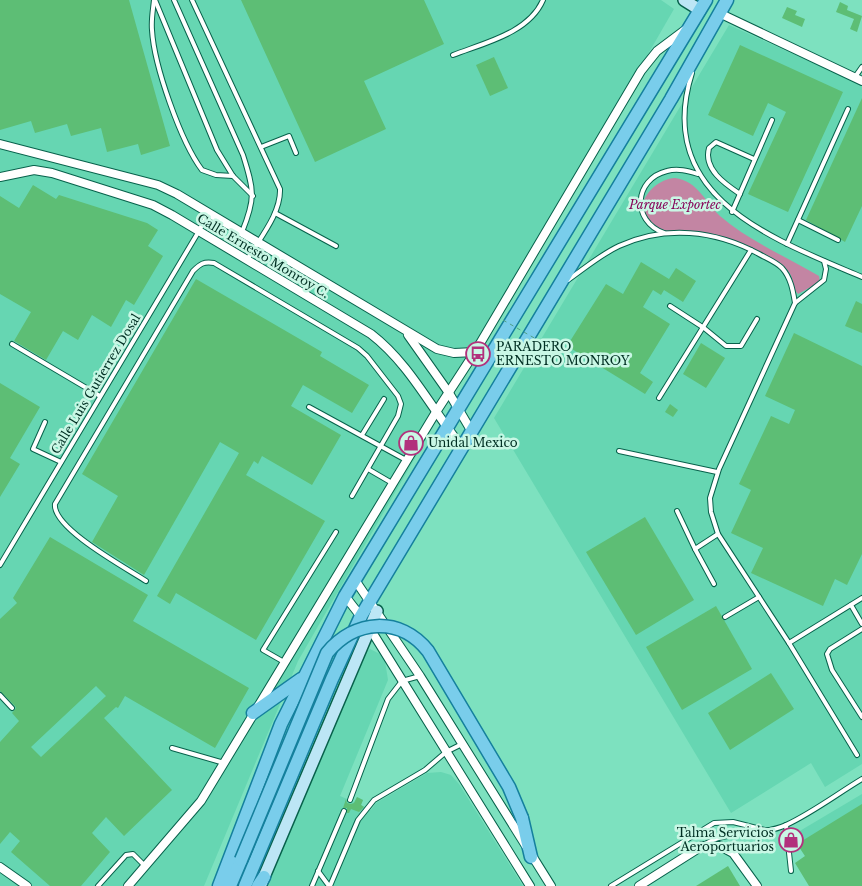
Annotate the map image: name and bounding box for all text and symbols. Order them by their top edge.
park label: Parque Exportec [628,197,722,212]
street label: Calle Ernesto Monroy C. [195,210,332,301]
street label: Calle Luis Gutierrez Dosal [48,311,143,457]
place label: PARADERO ERNESTO MONROY [496,339,630,368]
bus stop icon: PARADERO ERNESTO MONROY [465,341,491,367]
shop icon: Unidal Mexico [398,430,424,456]
place label: Unidal Mexico [428,435,518,450]
place label: Talma Servicios Aeroportuarios [677,825,774,854]
shop icon: Talma Servicios Aeroportuarios [778,827,804,853]

